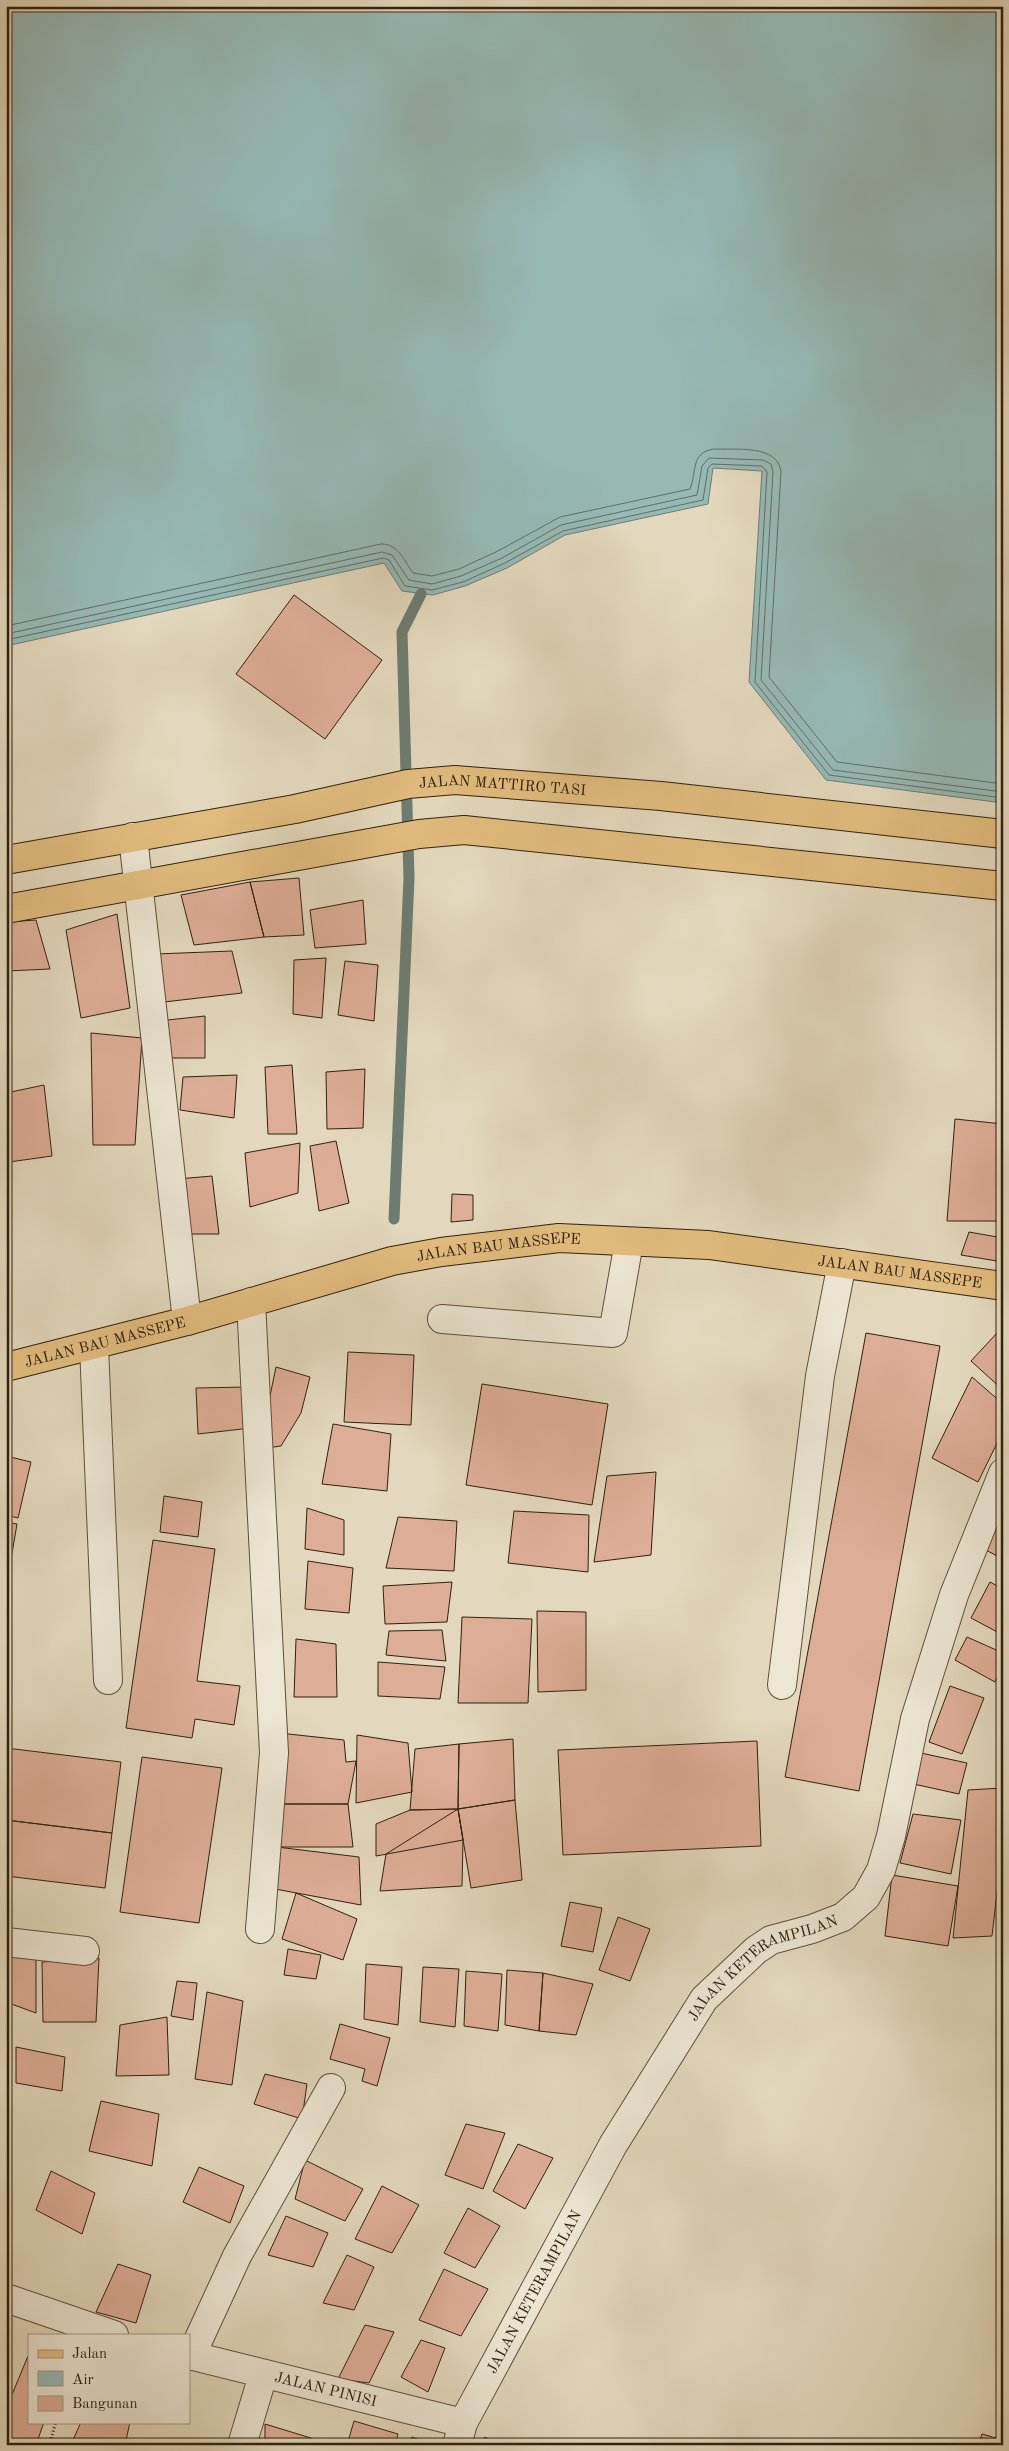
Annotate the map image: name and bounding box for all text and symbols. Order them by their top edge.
street label: JALAN MATTIRO TASI [418,774,587,799]
street label: JALAN BAU MASSEPE [415,1232,581,1265]
street label: JALAN BAU MASSEPE [817,1254,983,1292]
street label: JALAN BAU MASSEPE [23,1316,187,1371]
street label: JALAN KETERAMPILAN [686,1914,841,2024]
street label: JALAN KETERAMPILAN [485,2208,585,2376]
legend [28,2334,190,2424]
text: Jalan [72,2347,107,2362]
street label: JALAN PINISI [273,2371,378,2410]
text: Air [72,2373,94,2388]
text: Bangunan [72,2397,138,2412]

